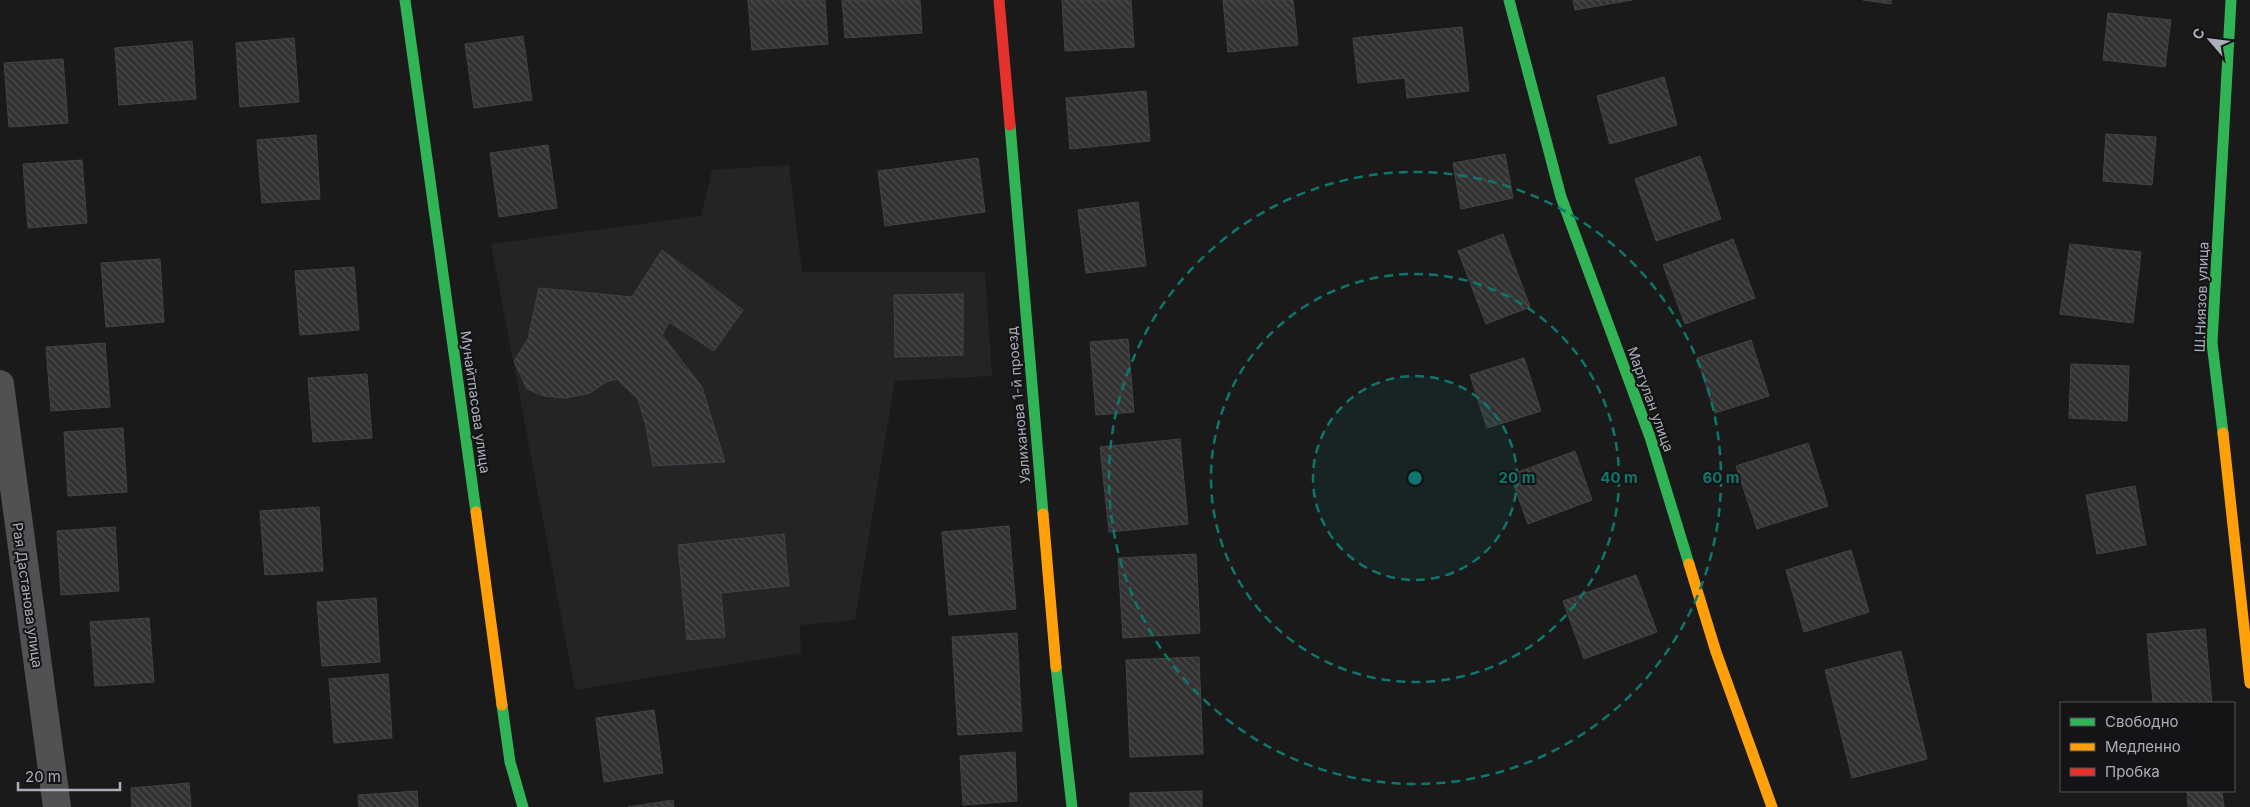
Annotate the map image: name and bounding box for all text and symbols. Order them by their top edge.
north arrow [2185,15,2235,65]
text: С [2188,25,2208,42]
street label: Ш.Ниязов улица [2191,241,2211,353]
street label: Уалиханова 1-й проезд [1003,326,1033,484]
street label: Мунайтпасова улица [458,330,494,474]
street label: Маргулан улица [1624,344,1678,454]
text: 20 m [1499,468,1535,487]
text: 40 m [1600,468,1638,487]
text: 60 m [1702,468,1740,487]
centre of rings [1406,469,1424,487]
street label: Рая Дастанова улица [9,521,47,669]
legend [2060,702,2235,792]
text: Свободно [2105,712,2179,731]
text: Медленно [2105,737,2181,756]
scale bar [18,760,120,792]
text: Пробка [2105,762,2160,781]
text: 20 m [25,767,61,786]

